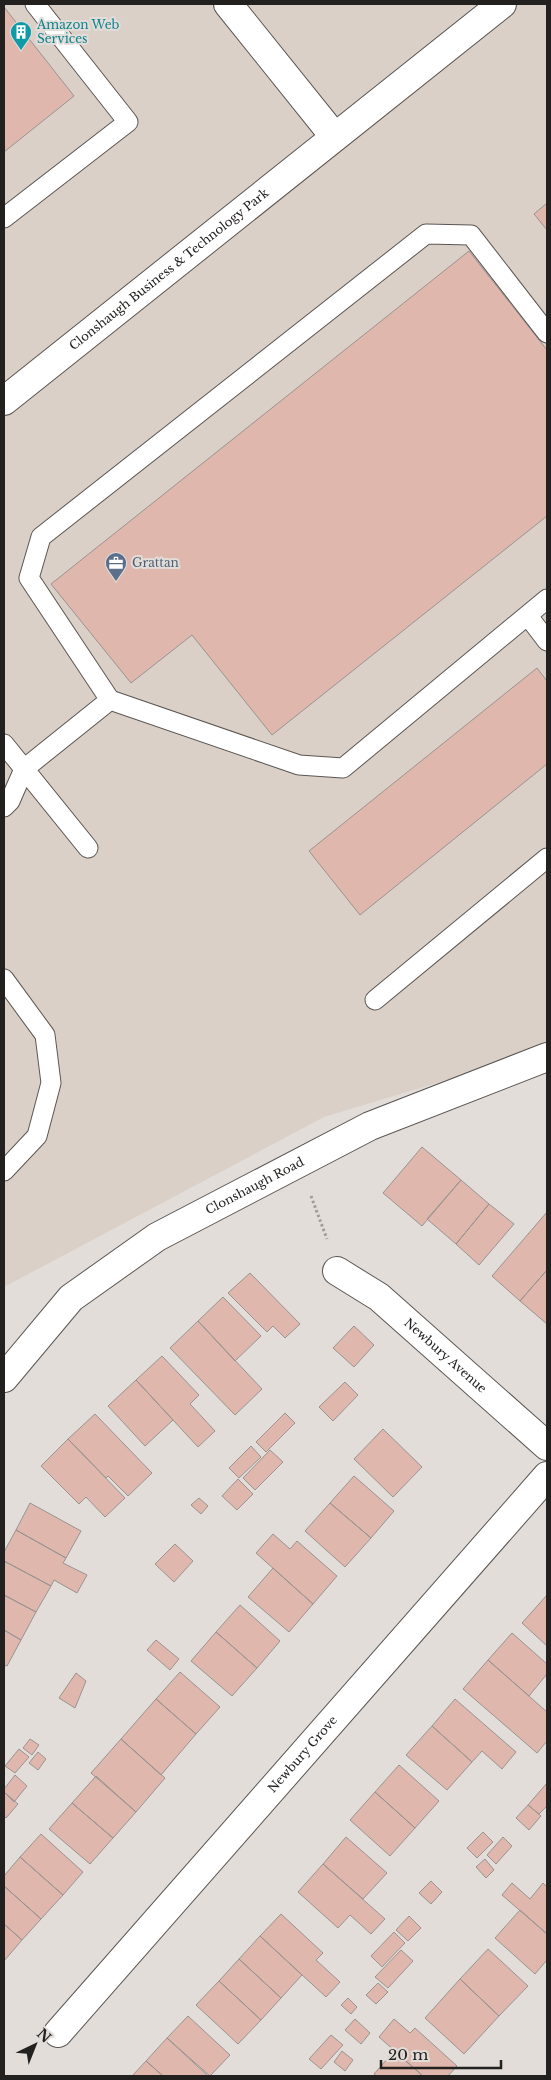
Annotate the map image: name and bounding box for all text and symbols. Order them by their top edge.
place label: Amazon Web Services [36,17,120,46]
building icon: Amazon Web Services [9,20,33,51]
street label: Clonshaugh Business & Technology Park [66,185,272,353]
office icon: Grattan [104,551,128,582]
place label: Grattan [132,555,179,570]
street label: Clonshaugh Road [203,1154,306,1217]
street label: Newbury Avenue [401,1315,490,1396]
street label: Newbury Grove [265,1712,340,1795]
north arrow [10,2020,60,2070]
text: N [33,2024,55,2047]
scale bar [381,2038,501,2070]
text: 20 m [388,2045,428,2064]

